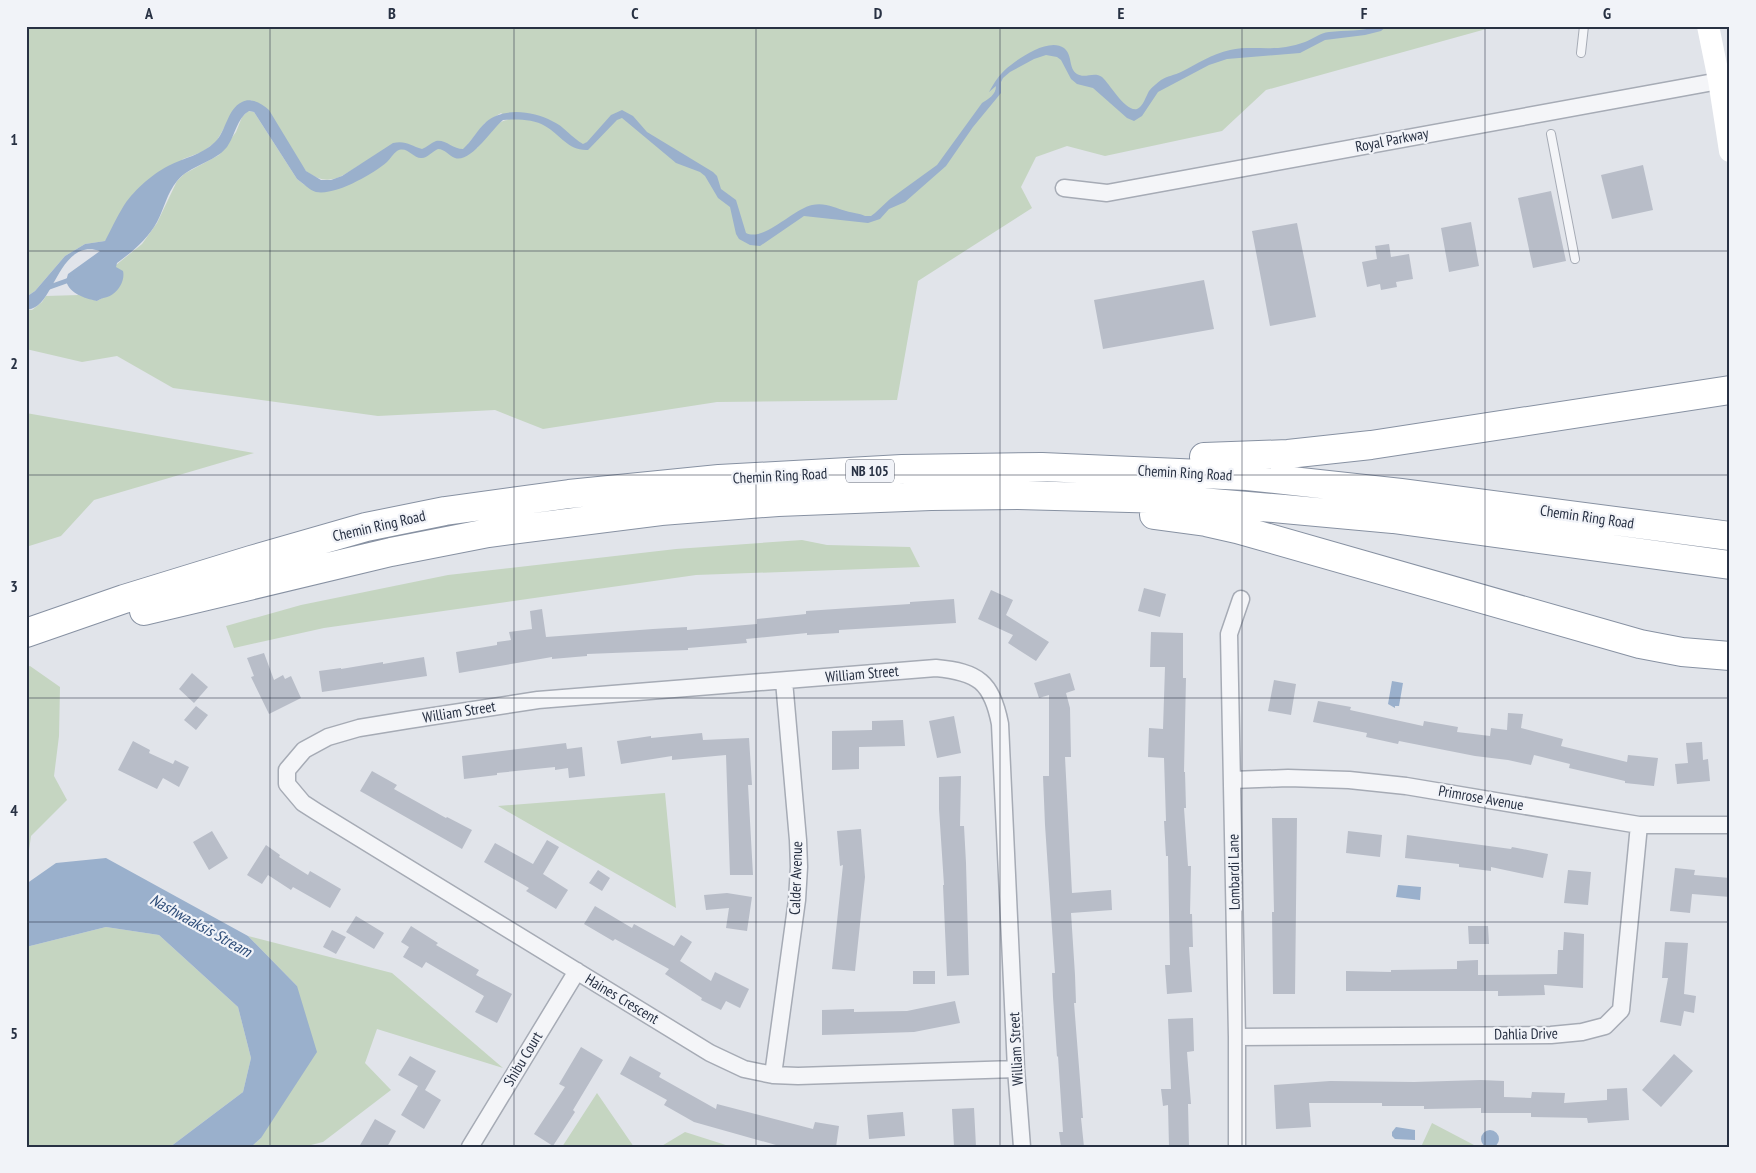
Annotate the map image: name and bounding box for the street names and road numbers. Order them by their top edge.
street label: Royal Parkway [1354,123,1430,156]
road number: NB 105 [846,460,894,482]
street label: Chemin Ring Road [1137,461,1233,484]
street label: Chemin Ring Road [732,464,828,487]
street label: Chemin Ring Road [1539,501,1635,533]
street label: Chemin Ring Road [331,506,427,545]
street label: William Street [824,661,899,686]
street label: William Street [421,696,497,727]
street label: Primrose Avenue [1437,781,1525,814]
street label: Lombardi Lane [1223,834,1244,910]
street label: Calder Avenue [785,841,806,915]
street label: Haines Crescent [582,969,662,1028]
street label: William Street [1004,1012,1027,1086]
street label: Dahlia Drive [1494,1023,1558,1044]
street label: Shibu Court [499,1028,546,1090]

